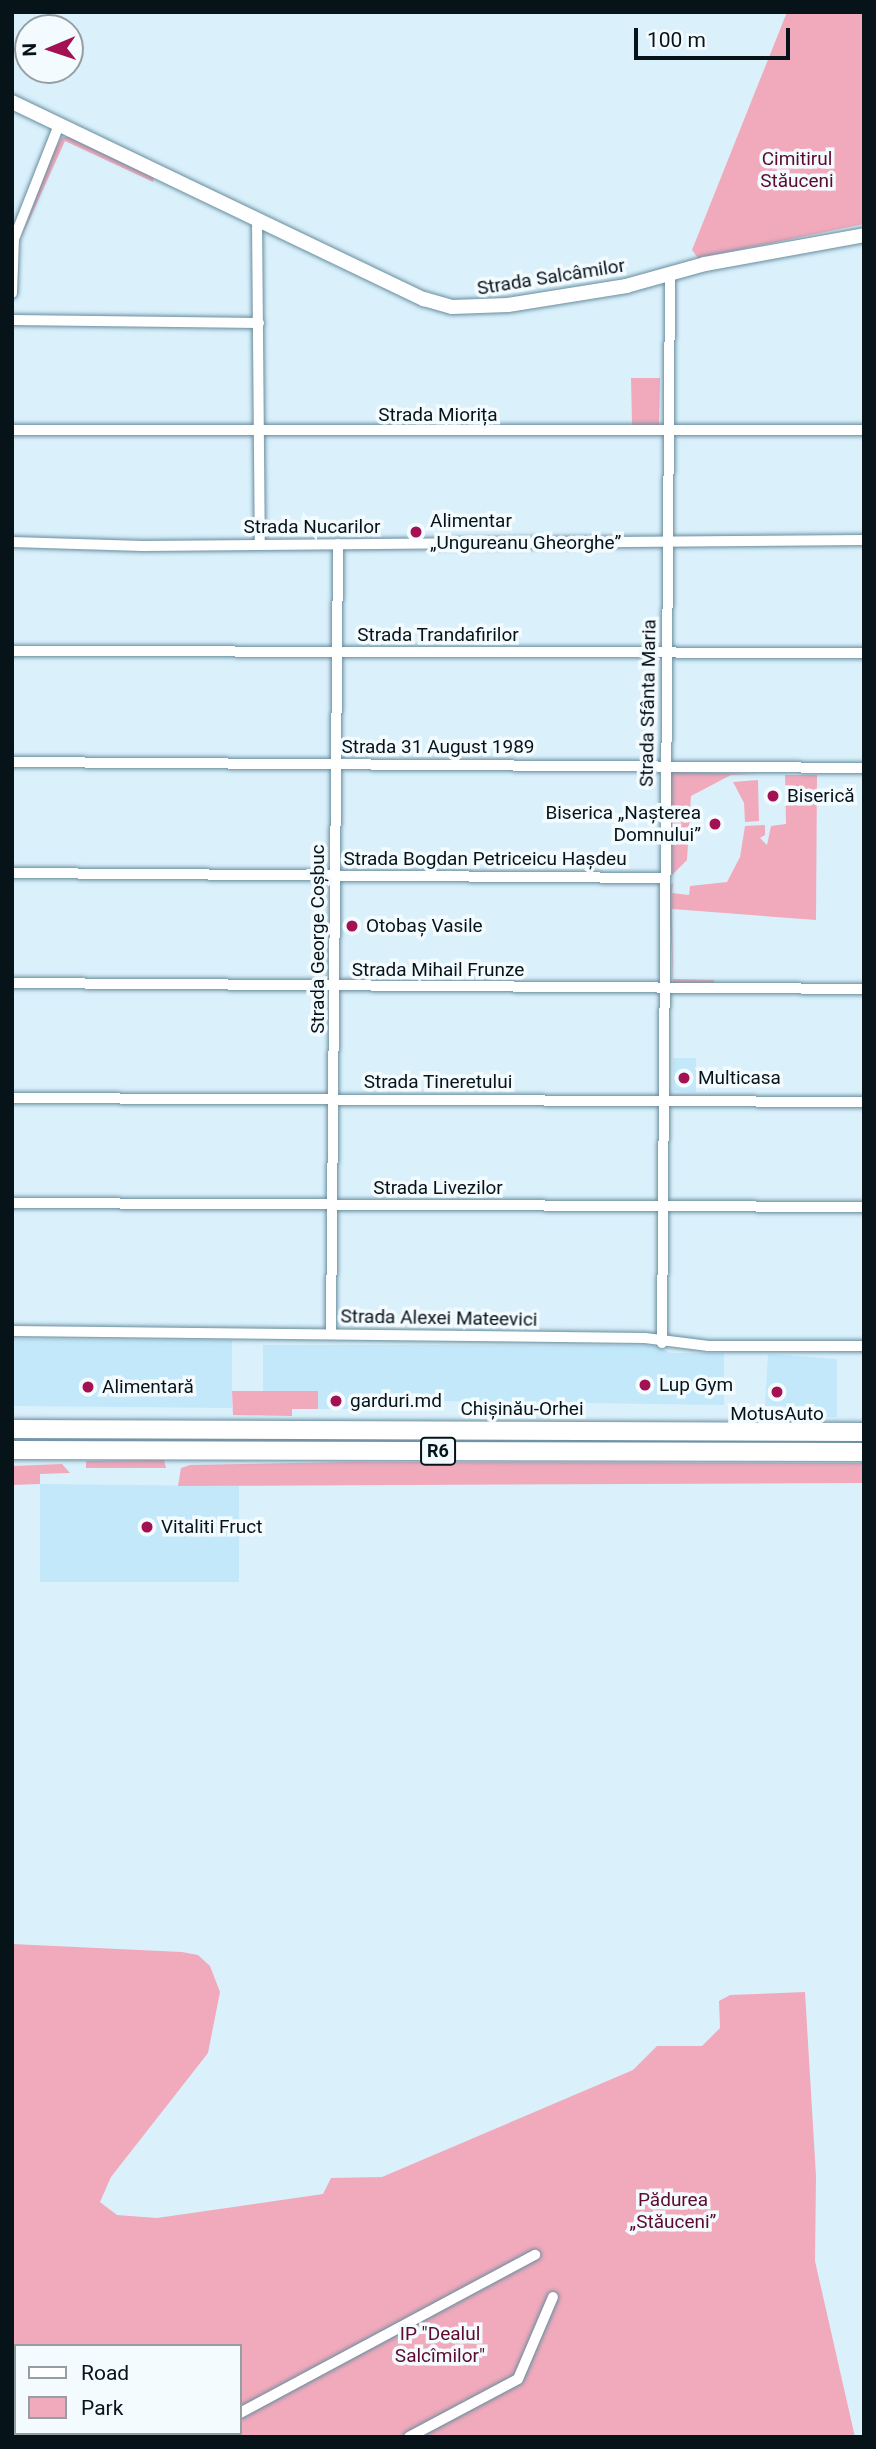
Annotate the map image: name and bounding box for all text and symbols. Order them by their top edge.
north arrow [14,14,84,84]
scale bar [638,14,794,58]
text: 100 m [647,28,706,52]
text: N [18,43,41,57]
park label: Cimitirul Stăuceni [760,148,834,192]
street label: Strada Salcâmilor [475,254,627,300]
street label: Strada Miorița [378,404,498,426]
place label: Alimentar „Ungureanu Gheorghe” [430,510,621,554]
street label: Strada Nucarilor [244,516,380,538]
marker: Alimentar „Ungureanu Gheorghe” [408,524,424,540]
street label: Strada Sfânta Maria [635,619,661,787]
street label: Strada Trandafirilor [357,624,519,646]
street label: Strada 31 August 1989 [341,736,535,758]
place label: Biserică [787,785,855,807]
marker: Biserică [765,788,781,804]
place label: Biserica „Nașterea Domnului” [545,802,701,846]
marker: Biserica „Nașterea Domnului” [707,816,723,832]
street label: Strada George Coșbuc [307,844,329,1034]
street label: Strada Bogdan Petriceicu Hașdeu [343,848,627,870]
place label: Otobaș Vasile [366,915,483,937]
marker: Otobaș Vasile [344,918,360,934]
street label: Strada Mihail Frunze [352,959,524,981]
place label: Multicasa [698,1067,781,1089]
marker: Multicasa [676,1070,692,1086]
street label: Strada Tineretului [364,1071,512,1093]
street label: Strada Livezilor [373,1177,503,1199]
street label: Strada Alexei Mateevici [340,1305,538,1331]
place label: Lup Gym [659,1374,733,1396]
place label: Alimentară [102,1376,194,1398]
marker: Lup Gym [637,1377,653,1393]
marker: Alimentară [80,1379,96,1395]
marker: MotusAuto [769,1384,785,1400]
place label: garduri.md [350,1390,442,1412]
marker: garduri.md [328,1393,344,1409]
street label: Chișinău-Orhei [460,1398,584,1420]
place label: MotusAuto [730,1403,824,1425]
road number: R6 [419,1436,457,1466]
place label: Vitaliti Fruct [161,1516,262,1538]
marker: Vitaliti Fruct [139,1519,155,1535]
park label: Pădurea „Stăuceni” [630,2189,716,2233]
park label: IP "Dealul Salcîmilor" [395,2323,485,2367]
legend [14,2344,242,2435]
text: Road [81,2361,129,2385]
text: Park [81,2396,123,2420]

